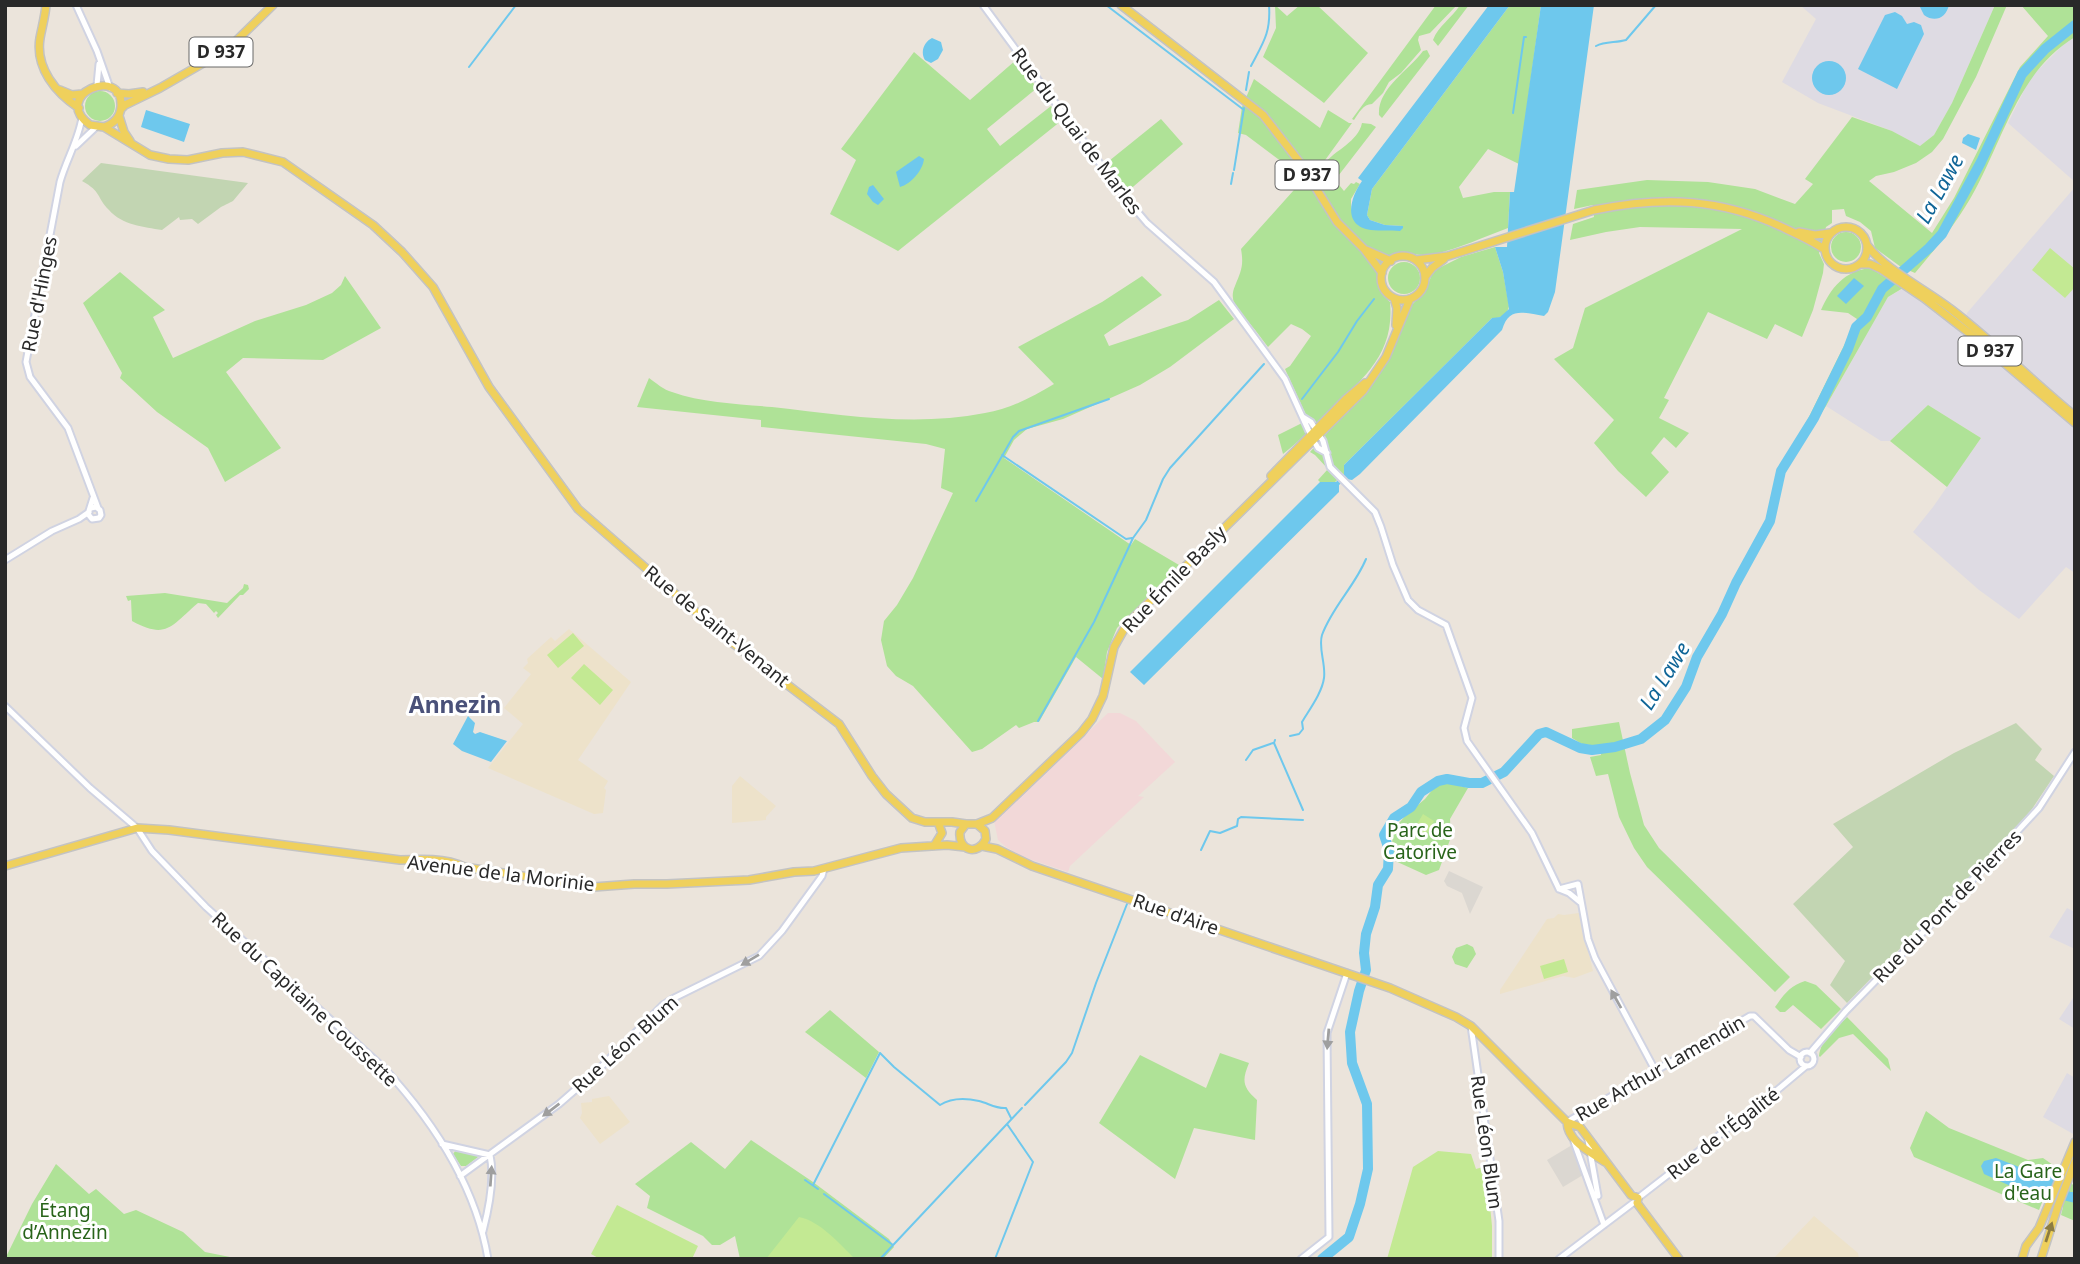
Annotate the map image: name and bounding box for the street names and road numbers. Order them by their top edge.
road number: D 937 [190,38,252,66]
street label: Rue du Quai de Marles [1006,42,1148,220]
road number: D 937 [1276,160,1338,190]
street label: Rue d'Hinges [15,234,63,354]
road number: D 937 [1958,337,2022,366]
street label: Rue Émile Basly [1116,520,1232,638]
street label: Rue de Saint-Venant [639,559,795,693]
street label: Rue du Pont de Pierres [1867,824,2027,988]
street label: Avenue de la Morinie [406,849,596,897]
street label: Rue d'Aire [1130,887,1222,941]
street label: Rue du Capitaine Coussette [206,906,404,1092]
street label: Rue Léon Blum [566,989,684,1099]
street label: Rue Arthur Lamendin [1571,1009,1749,1127]
street label: Rue Léon Blum [1465,1073,1509,1211]
street label: Rue de l'Égalité [1661,1081,1785,1185]

